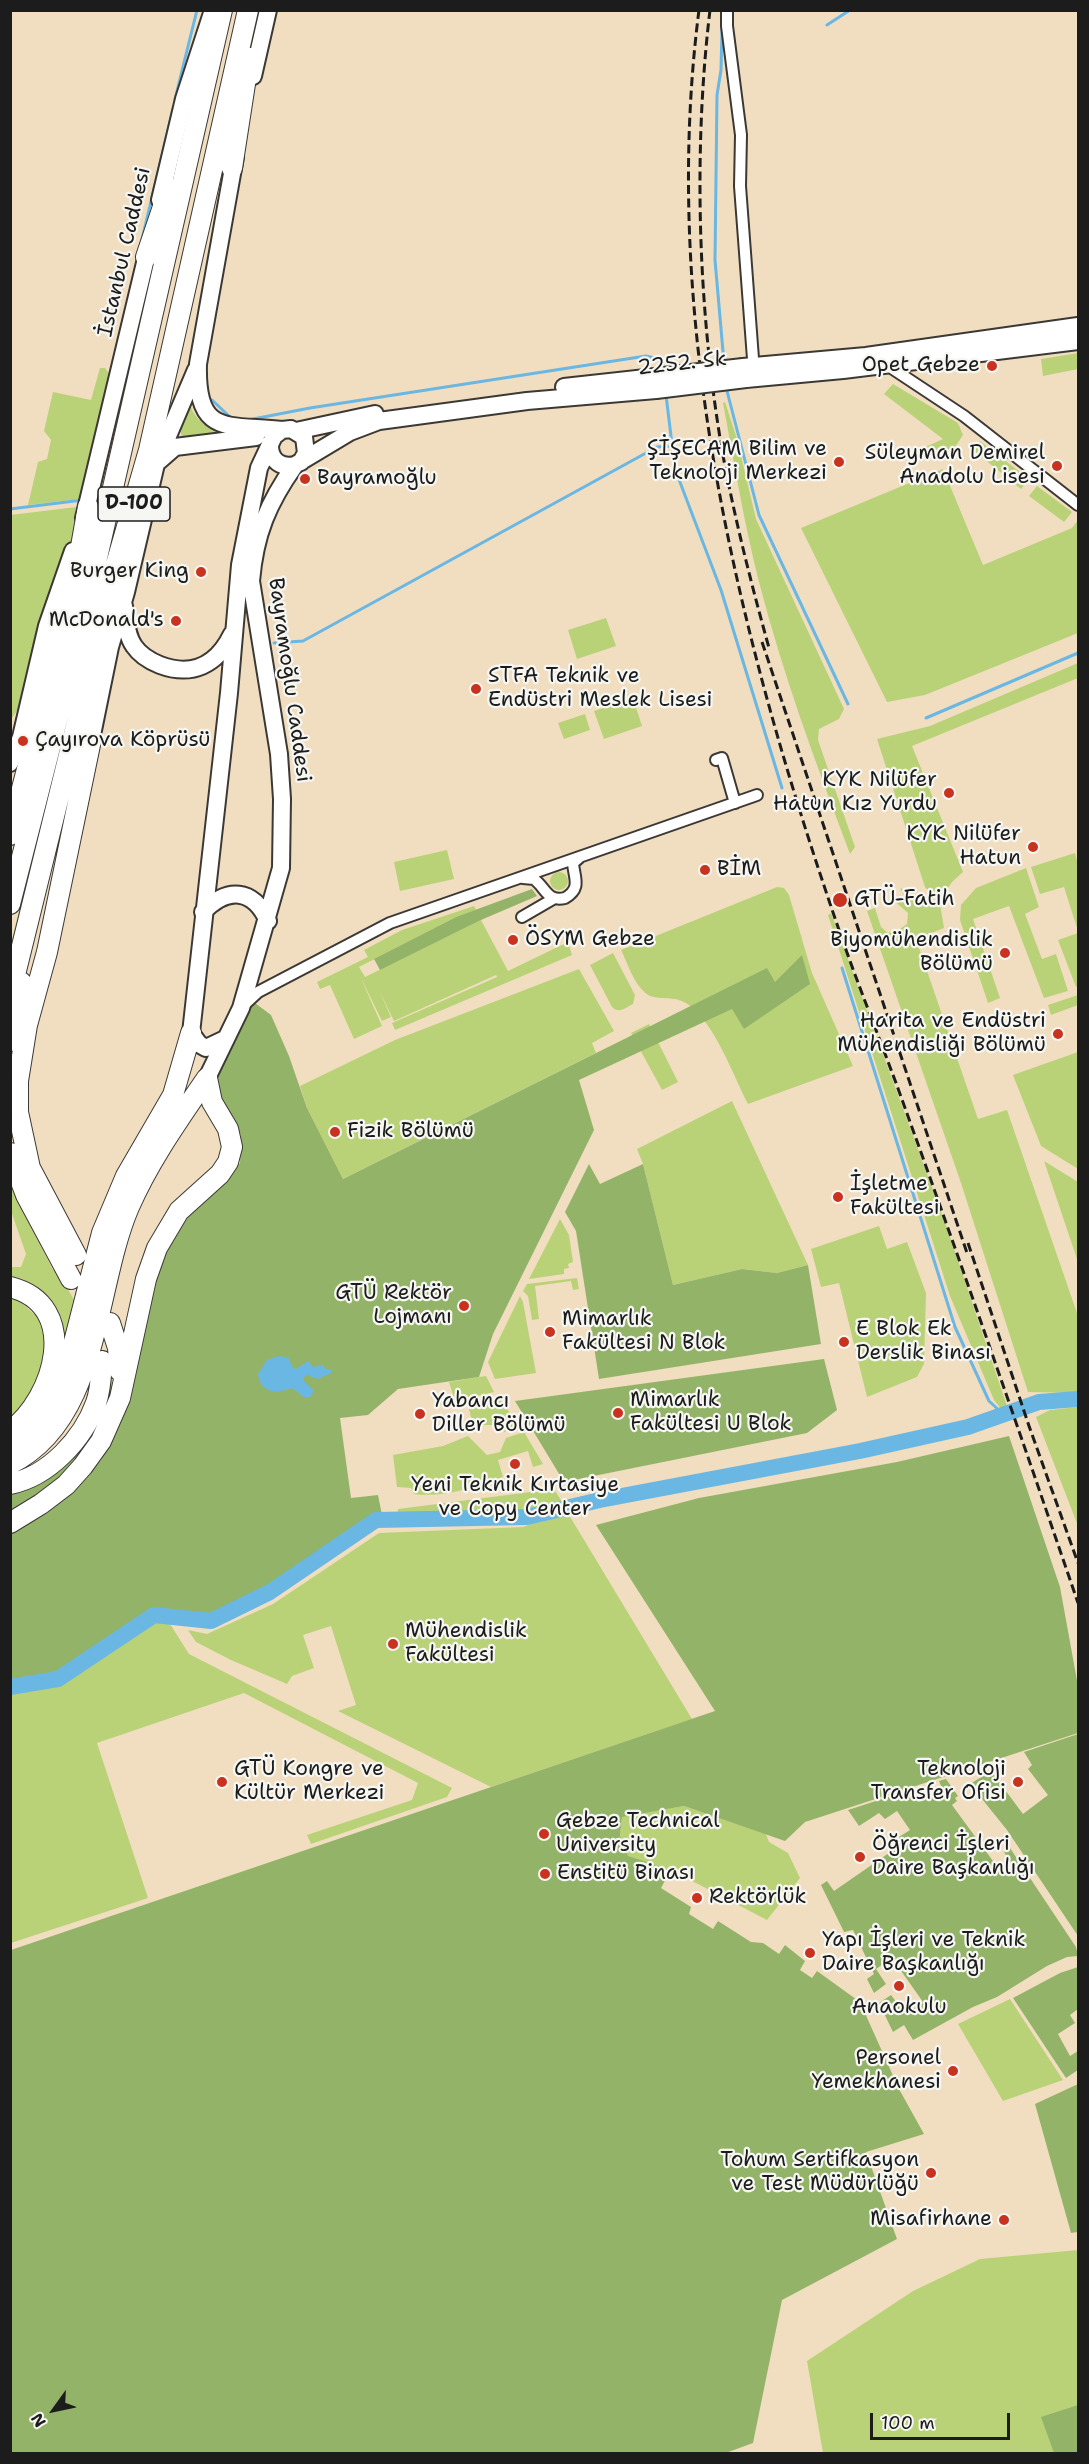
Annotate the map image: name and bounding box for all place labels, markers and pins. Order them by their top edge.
place label: Opet Gebze [862,353,980,379]
marker: Opet Gebze [985,359,999,373]
place label: ŞİŞECAM Bilim ve Teknoloji Merkezi [647,437,827,487]
place label: Süleyman Demirel Anadolu Lisesi [865,441,1045,491]
marker: ŞİŞECAM Bilim ve Teknoloji Merkezi [832,455,846,469]
marker: Süleyman Demirel Anadolu Lisesi [1050,459,1064,473]
place label: Bayramoğlu [317,466,437,492]
marker: Bayramoğlu [298,472,312,486]
place label: Burger King [70,559,189,585]
marker: Burger King [194,565,208,579]
place label: McDonald's [49,608,164,634]
marker: McDonald's [169,614,183,628]
place label: STFA Teknik ve Endüstri Meslek Lisesi [488,664,712,714]
marker: STFA Teknik ve Endüstri Meslek Lisesi [469,682,483,696]
place label: Çayırova Köprüsü [35,728,210,754]
marker: Çayırova Köprüsü [16,734,30,748]
place label: KYK Nilüfer Hatun Kız Yurdu [773,768,937,818]
marker: KYK Nilüfer Hatun Kız Yurdu [942,786,956,800]
place label: KYK Nilüfer Hatun [906,822,1021,872]
marker: KYK Nilüfer Hatun [1026,840,1040,854]
place label: BİM [717,857,761,883]
marker: BİM [698,863,712,877]
place label: GTÜ-Fatih [854,887,955,913]
marker: GTÜ-Fatih [831,891,849,909]
place label: ÖSYM Gebze [525,927,655,953]
place label: Biyomühendislik Bölümü [830,928,993,978]
marker: ÖSYM Gebze [506,933,520,947]
marker: Biyomühendislik Bölümü [998,946,1012,960]
place label: Harita ve Endüstri Mühendisliği Bölümü [837,1009,1046,1059]
marker: Harita ve Endüstri Mühendisliği Bölümü [1051,1027,1065,1041]
place label: Fizik Bölümü [347,1119,474,1145]
marker: Fizik Bölümü [328,1125,342,1139]
place label: İşletme Fakültesi [850,1172,940,1222]
marker: İşletme Fakültesi [831,1190,845,1204]
place label: GTÜ Rektör Lojmanı [335,1281,452,1331]
marker: GTÜ Rektör Lojmanı [457,1299,471,1313]
place label: Mimarlık Fakültesi N Blok [562,1307,726,1357]
place label: E Blok Ek Derslik Binası [856,1317,991,1367]
marker: Mimarlık Fakültesi N Blok [543,1325,557,1339]
marker: E Blok Ek Derslik Binası [837,1335,851,1349]
place label: Mimarlık Fakültesi U Blok [630,1388,792,1438]
place label: Yabancı Diller Bölümü [432,1389,566,1439]
marker: Mimarlık Fakültesi U Blok [611,1406,625,1420]
marker: Yabancı Diller Bölümü [413,1407,427,1421]
marker: Yeni Teknik Kırtasiye ve Copy Center [508,1457,522,1471]
place label: Yeni Teknik Kırtasiye ve Copy Center [411,1473,619,1523]
place label: Mühendislik Fakültesi [405,1619,527,1669]
marker: Mühendislik Fakültesi [386,1637,400,1651]
place label: GTÜ Kongre ve Kültür Merkezi [234,1757,385,1807]
place label: Teknoloji Transfer Ofisi [870,1757,1006,1807]
marker: GTÜ Kongre ve Kültür Merkezi [215,1775,229,1789]
marker: Teknoloji Transfer Ofisi [1011,1775,1025,1789]
place label: Gebze Technical University [556,1809,719,1859]
marker: Gebze Technical University [537,1827,551,1841]
place label: Öğrenci İşleri Daire Başkanlığı [872,1832,1035,1882]
marker: Öğrenci İşleri Daire Başkanlığı [853,1850,867,1864]
place label: Enstitü Binası [557,1861,695,1887]
marker: Enstitü Binası [538,1867,552,1881]
place label: Rektörlük [709,1885,807,1911]
marker: Rektörlük [690,1891,704,1905]
place label: Yapı İşleri ve Teknik Daire Başkanlığı [822,1928,1025,1978]
marker: Yapı İşleri ve Teknik Daire Başkanlığı [803,1946,817,1960]
marker: Anaokulu [892,1979,906,1993]
place label: Anaokulu [851,1995,947,2021]
place label: Personel Yemekhanesi [811,2046,941,2096]
marker: Personel Yemekhanesi [946,2064,960,2078]
place label: Tohum Sertifkasyon ve Test Müdürlüğü [720,2148,919,2198]
marker: Tohum Sertifkasyon ve Test Müdürlüğü [924,2166,938,2180]
place label: Misafirhane [870,2207,992,2233]
marker: Misafirhane [997,2213,1011,2227]

